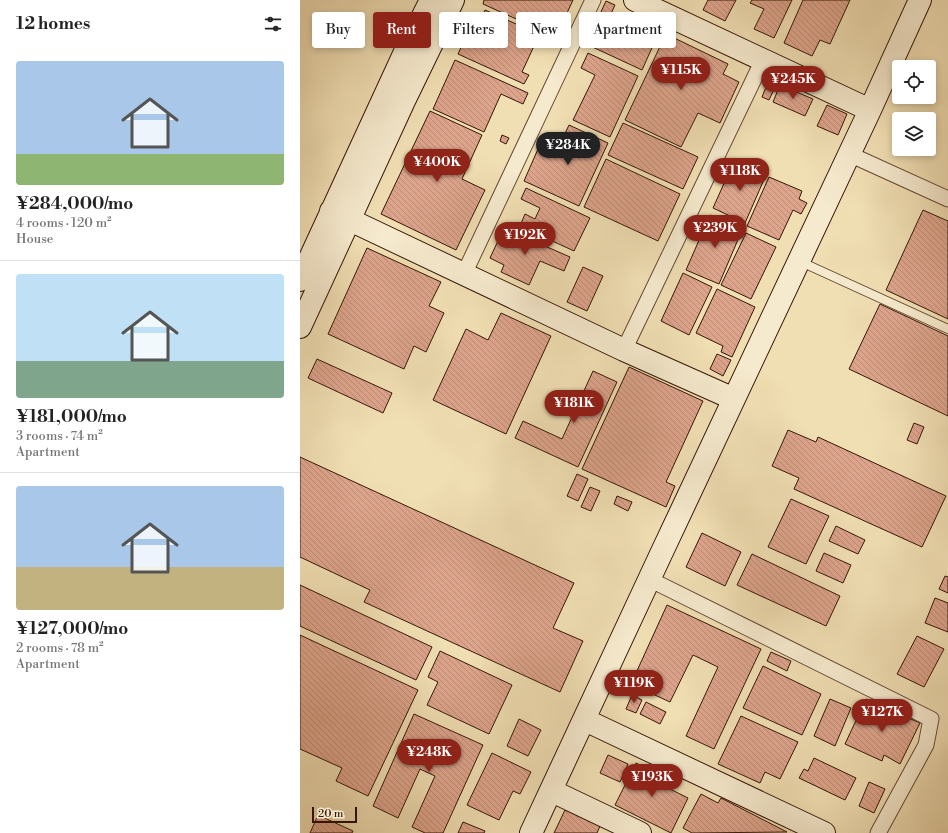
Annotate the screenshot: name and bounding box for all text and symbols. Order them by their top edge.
chip: Buy [312,12,365,48]
chip: Rent [373,12,431,48]
chip: Filters [439,12,508,48]
chip: New [516,12,571,48]
chip: Apartment [579,12,676,48]
text: 12 homes [16,13,90,35]
icon: filters [262,13,284,35]
pin: ¥115K [653,57,709,91]
map controls [892,60,936,156]
button: locate [892,60,936,104]
text: ¥115K [660,62,702,78]
pin: ¥245K [765,66,821,100]
text: ¥245K [770,71,816,87]
icon: home [114,87,186,159]
button: layers [892,112,936,156]
pin: ¥284K [540,132,596,166]
text: ¥284K [545,137,591,153]
pin: ¥400K [409,149,465,183]
text: ¥400K [413,154,461,170]
pin: ¥118K [712,158,768,192]
text: ¥118K [719,163,761,179]
text: ¥284,000/mo [16,193,133,215]
text: 4 rooms · 120 m² [16,215,112,231]
pin: ¥239K [687,215,743,249]
text: ¥239K [693,220,737,236]
pin: ¥192K [497,222,553,256]
text: ¥192K [504,227,546,243]
text: House [16,231,53,247]
icon: home [114,300,186,372]
pin: ¥181K [546,390,602,424]
text: ¥181K [554,395,594,411]
text: ¥181,000/mo [16,406,127,428]
text: 3 rooms · 74 m² [16,428,103,444]
text: Apartment [16,444,80,460]
icon: home [114,512,186,584]
text: ¥127,000/mo [16,618,128,640]
text: 2 rooms · 78 m² [16,640,104,656]
text: Apartment [16,656,80,672]
pin: ¥119K [606,670,662,704]
text: ¥119K [613,675,655,691]
pin: ¥127K [854,699,910,733]
text: ¥127K [861,704,903,720]
pin: ¥248K [401,739,457,773]
text: ¥248K [406,744,452,760]
pin: ¥193K [624,764,680,798]
text: ¥193K [631,769,673,785]
scale bar [312,805,357,824]
text: 20 m [318,807,343,821]

